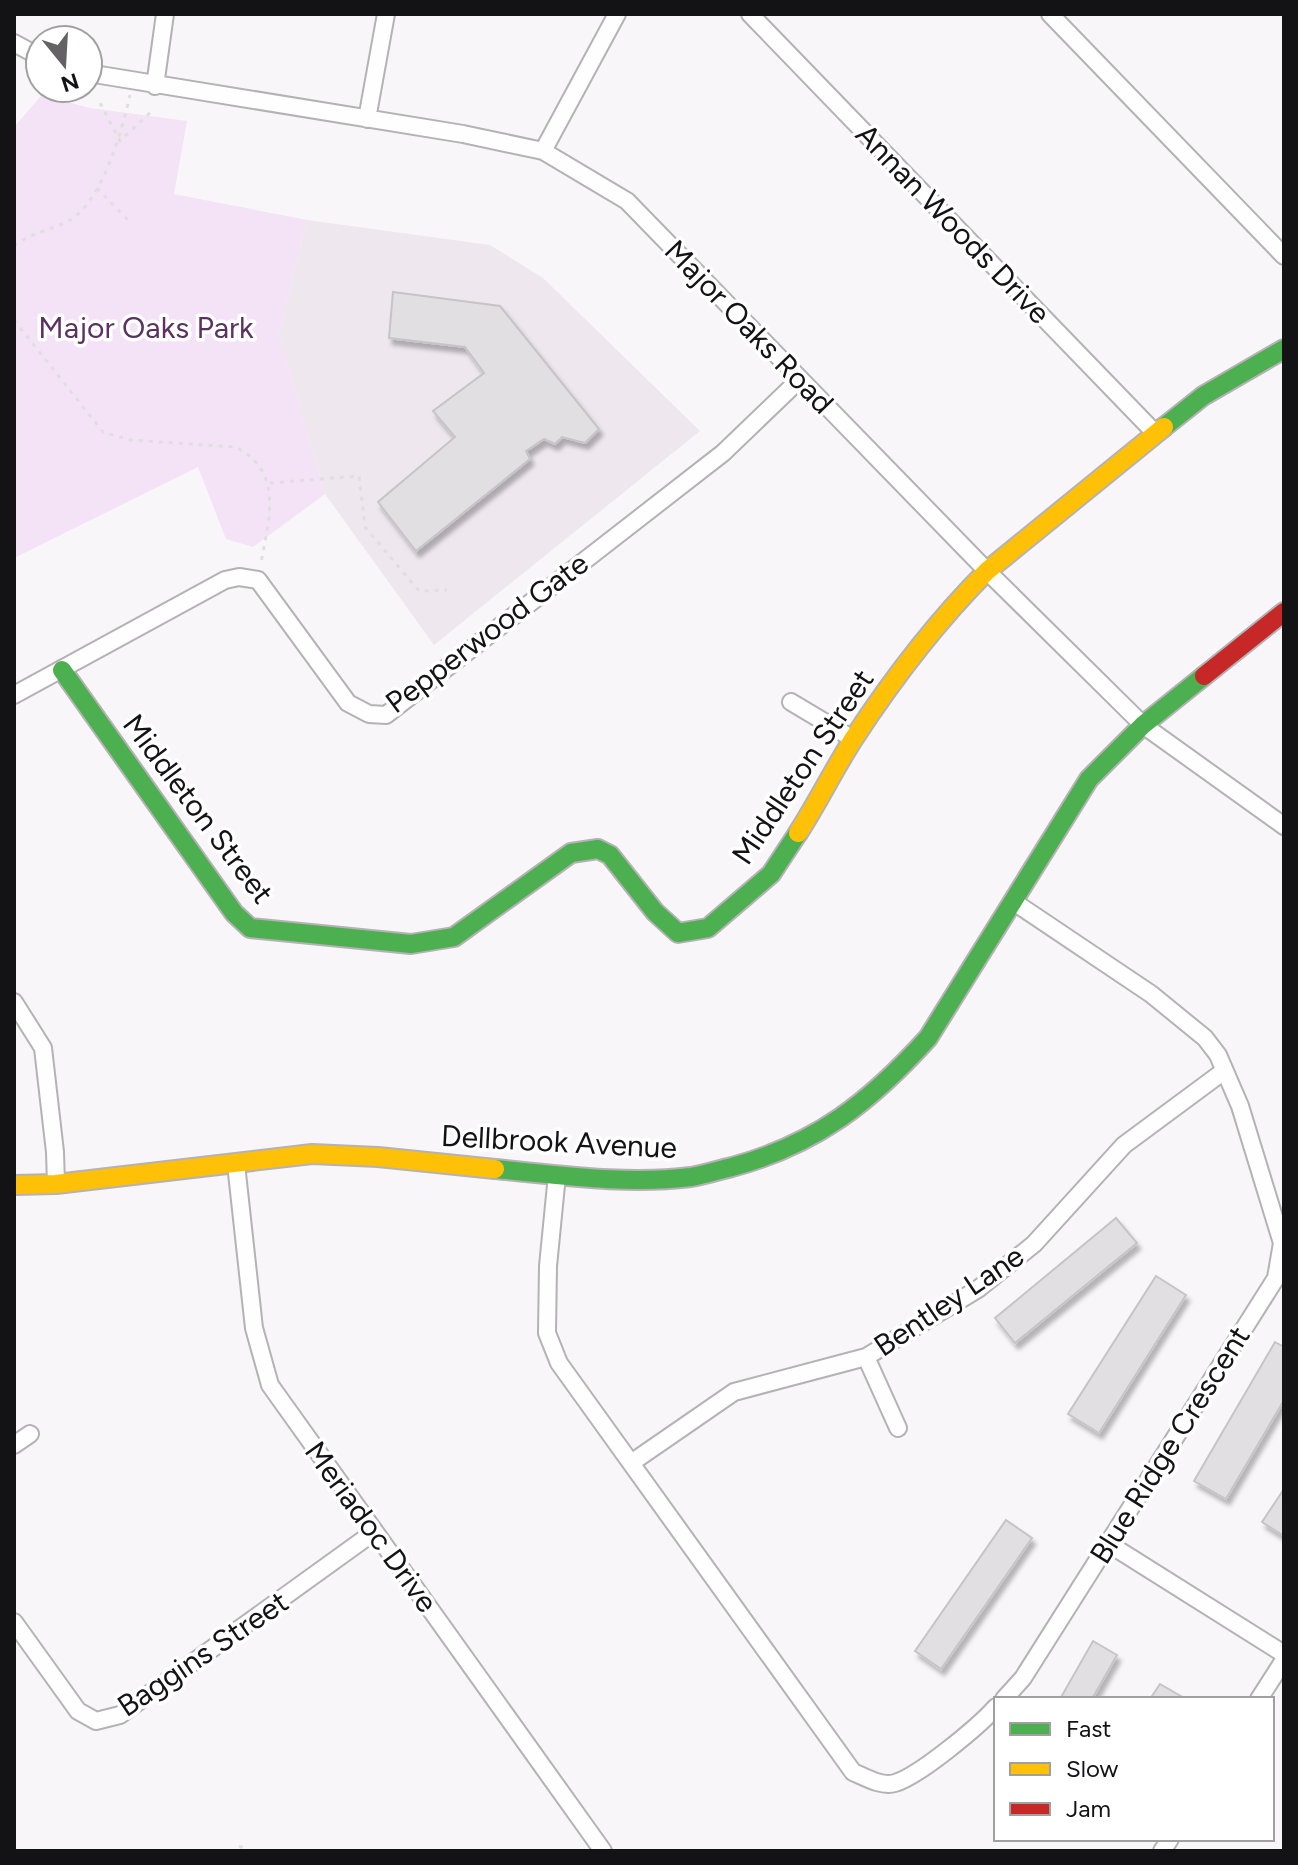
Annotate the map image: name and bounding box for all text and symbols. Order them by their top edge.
north arrow [24,24,104,104]
text: N [58,67,82,98]
street label: Annan Woods Drive [848,116,1058,331]
street label: Major Oaks Road [657,232,842,421]
park label: Major Oaks Park [38,309,254,346]
street label: Pepperwood Gate [378,544,595,721]
street label: Middleton Street [724,662,881,871]
street label: Middleton Street [115,707,282,911]
street label: Dellbrook Avenue [440,1117,678,1166]
street label: Bentley Lane [867,1237,1031,1364]
street label: Blue Ridge Crescent [1082,1319,1258,1570]
street label: Meriadoc Drive [297,1434,446,1619]
street label: Baggins Street [110,1583,295,1724]
legend [994,1697,1274,1841]
text: Fast [1066,1714,1111,1743]
text: Slow [1066,1754,1119,1783]
text: Jam [1066,1794,1111,1823]

